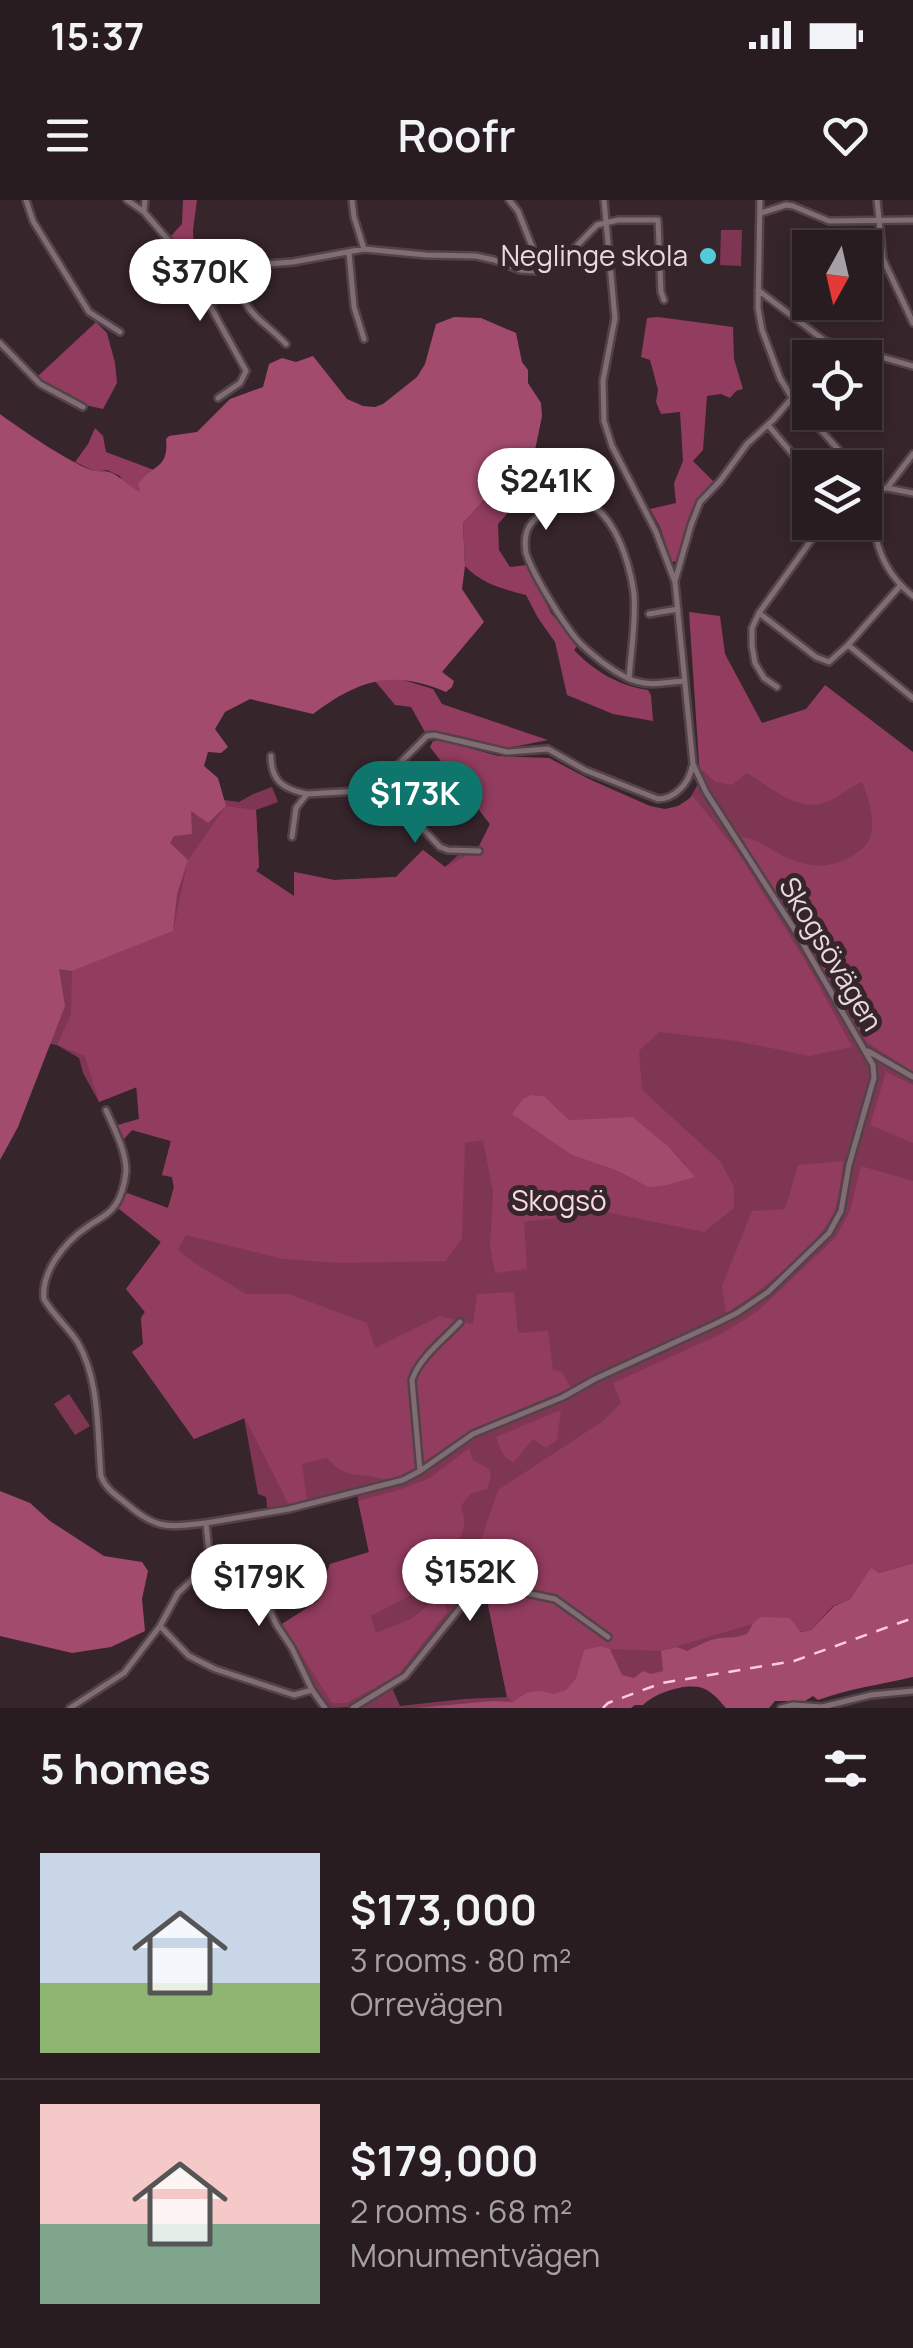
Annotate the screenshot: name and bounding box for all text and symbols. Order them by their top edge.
text: 15:37 [50,9,144,61]
text: Roofr [397,104,516,166]
icon: menu [40,108,95,163]
icon: heart [818,108,873,163]
north arrow [792,230,882,320]
map controls [792,230,882,540]
place label: Neglinge skola [501,236,688,274]
pin: $370K [130,239,270,324]
marker: Neglinge skola [697,245,719,267]
text: $370K [151,249,249,293]
button: locate [792,340,882,430]
pin: $241K [476,448,616,533]
button: layers [792,450,882,540]
text: $241K [500,458,592,502]
pin: $173K [345,761,485,846]
text: $173K [370,771,460,815]
street label: Skogsövägen [771,870,893,1037]
park label: Skogsö [511,1181,607,1219]
pin: $152K [400,1539,540,1624]
pin: $179K [189,1544,329,1629]
text: $152K [424,1549,516,1593]
text: $179K [213,1554,305,1598]
text: 5 homes [40,1739,211,1797]
icon: filters [818,1741,873,1796]
text: $173,000 [350,1880,537,1938]
icon: home [120,1893,240,2013]
text: 3 rooms · 80 m² [350,1938,572,1982]
text: Orrevägen [350,1982,503,2026]
text: $179,000 [350,2131,539,2189]
icon: home [120,2144,240,2264]
text: 2 rooms · 68 m² [350,2189,572,2233]
text: Monumentvägen [350,2233,600,2277]

